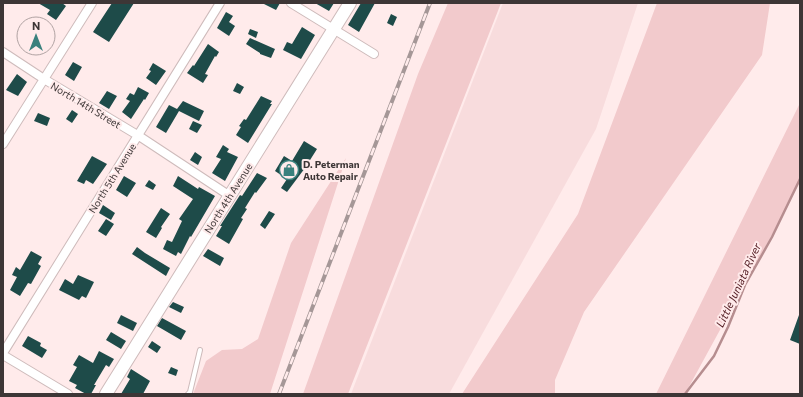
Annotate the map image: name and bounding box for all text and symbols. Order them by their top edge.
north arrow [16,16,56,56]
text: N [32,19,40,32]
street label: North 14th Street [49,79,123,131]
street label: North 5th Avenue [86,141,138,215]
place label: D. Peterman Auto Repair [303,158,360,182]
shop icon: D. Peterman Auto Repair [278,159,300,181]
street label: North 4th Avenue [202,161,254,235]
water label: Little Juniata River [713,240,764,330]

